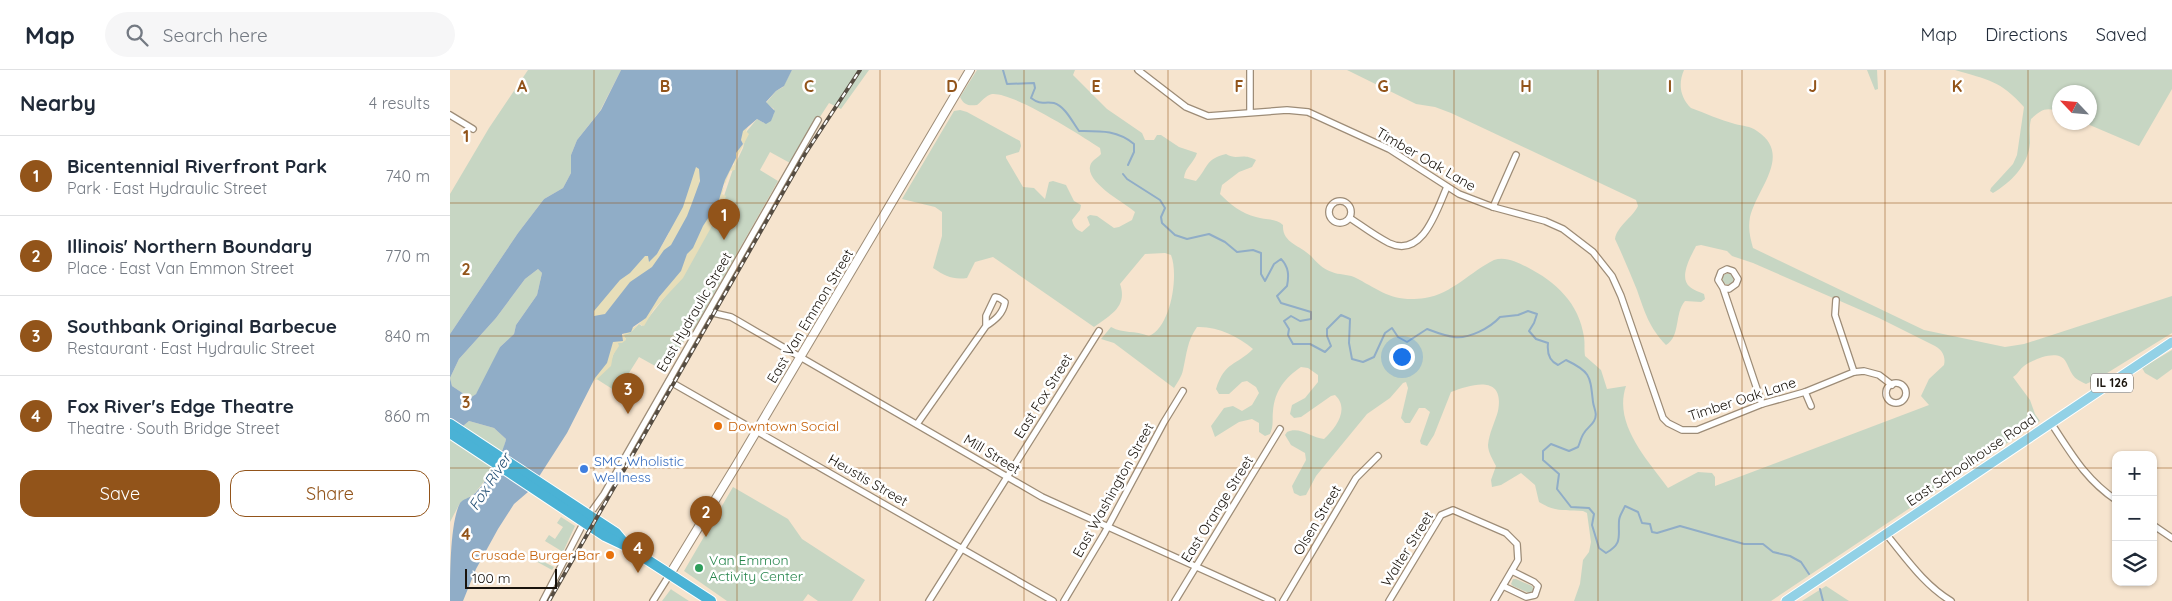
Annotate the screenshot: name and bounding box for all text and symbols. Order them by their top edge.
search box [105,12,455,57]
text: Map [25,20,75,50]
icon: search [123,21,151,49]
text: Search here [163,23,268,47]
text: Map [1920,23,1957,46]
text: Directions [1985,23,2068,46]
text: Saved [2096,23,2147,46]
text: A [517,76,528,96]
text: B [660,76,670,96]
text: C [804,76,814,96]
text: D [946,76,958,96]
text: E [1091,76,1101,96]
text: F [1235,76,1244,96]
text: G [1377,76,1389,96]
text: H [1520,76,1532,96]
text: I [1668,76,1672,96]
text: J [1809,76,1817,96]
text: K [1952,76,1962,96]
north arrow [2052,85,2097,130]
text: Nearby [20,90,96,116]
text: 4 results [369,93,430,113]
street label: Timber Oak Lane [1373,123,1479,195]
text: 1 [463,126,469,146]
text: Bicentennial Riverfront Park [67,154,327,178]
text: 1 [33,166,39,186]
text: 740 m [386,166,430,186]
text: Park · East Hydraulic Street [67,178,267,198]
pin: 1 [708,199,740,240]
text: Illinois' Northern Boundary [67,234,312,258]
street label: East Van Emmon Street [763,245,857,386]
text: 2 [31,246,41,266]
text: 770 m [385,246,430,266]
street label: East Hydraulic Street [652,249,736,375]
text: Place · East Van Emmon Street [67,258,294,278]
text: 2 [461,259,471,279]
text: Southbank Original Barbecue [67,314,337,338]
text: 3 [32,326,40,346]
text: 840 m [384,326,430,346]
text: Restaurant · East Hydraulic Street [67,338,315,358]
your location [1389,344,1415,370]
street label: East Fox Street [1010,350,1076,442]
pin: 3 [612,373,644,414]
street label: Timber Oak Lane [1686,373,1798,425]
road number: IL 126 [2091,374,2133,392]
text: 3 [462,392,470,412]
text: Fox River's Edge Theatre [67,394,294,418]
text: 4 [31,406,41,426]
text: 860 m [384,406,430,426]
street label: East Schoolhouse Road [1903,410,2039,510]
place label: Downtown Social [728,417,839,435]
text: Theatre · South Bridge Street [67,418,280,438]
street label: East Washington Street [1068,419,1158,560]
marker: Downtown Social [712,420,724,432]
street label: Mill Street [960,430,1024,478]
water label: Fox River [464,448,516,514]
street label: Heustis Street [825,450,911,510]
map controls [2112,451,2157,586]
button: + [2112,451,2157,496]
place label: SMC Wholistic Wellness [594,452,684,486]
street label: East Orange Street [1177,452,1257,566]
marker: SMC Wholistic Wellness [578,463,590,475]
button: Save [20,470,220,517]
button: Share [230,470,430,517]
street label: Olsen Street [1289,481,1345,558]
pin: 2 [690,496,722,537]
button: − [2112,496,2157,541]
street label: Walter Street [1377,508,1437,590]
text: 4 [461,524,471,544]
pin: 4 [622,532,654,573]
button: layers [2112,541,2157,586]
place label: Crusade Burger Bar [471,546,601,564]
marker: Crusade Burger Bar [604,549,616,561]
place label: Van Emmon Activity Center [709,551,804,585]
marker: Van Emmon Activity Center [693,562,705,574]
scale bar [465,566,558,589]
text: 100 m [472,569,510,587]

